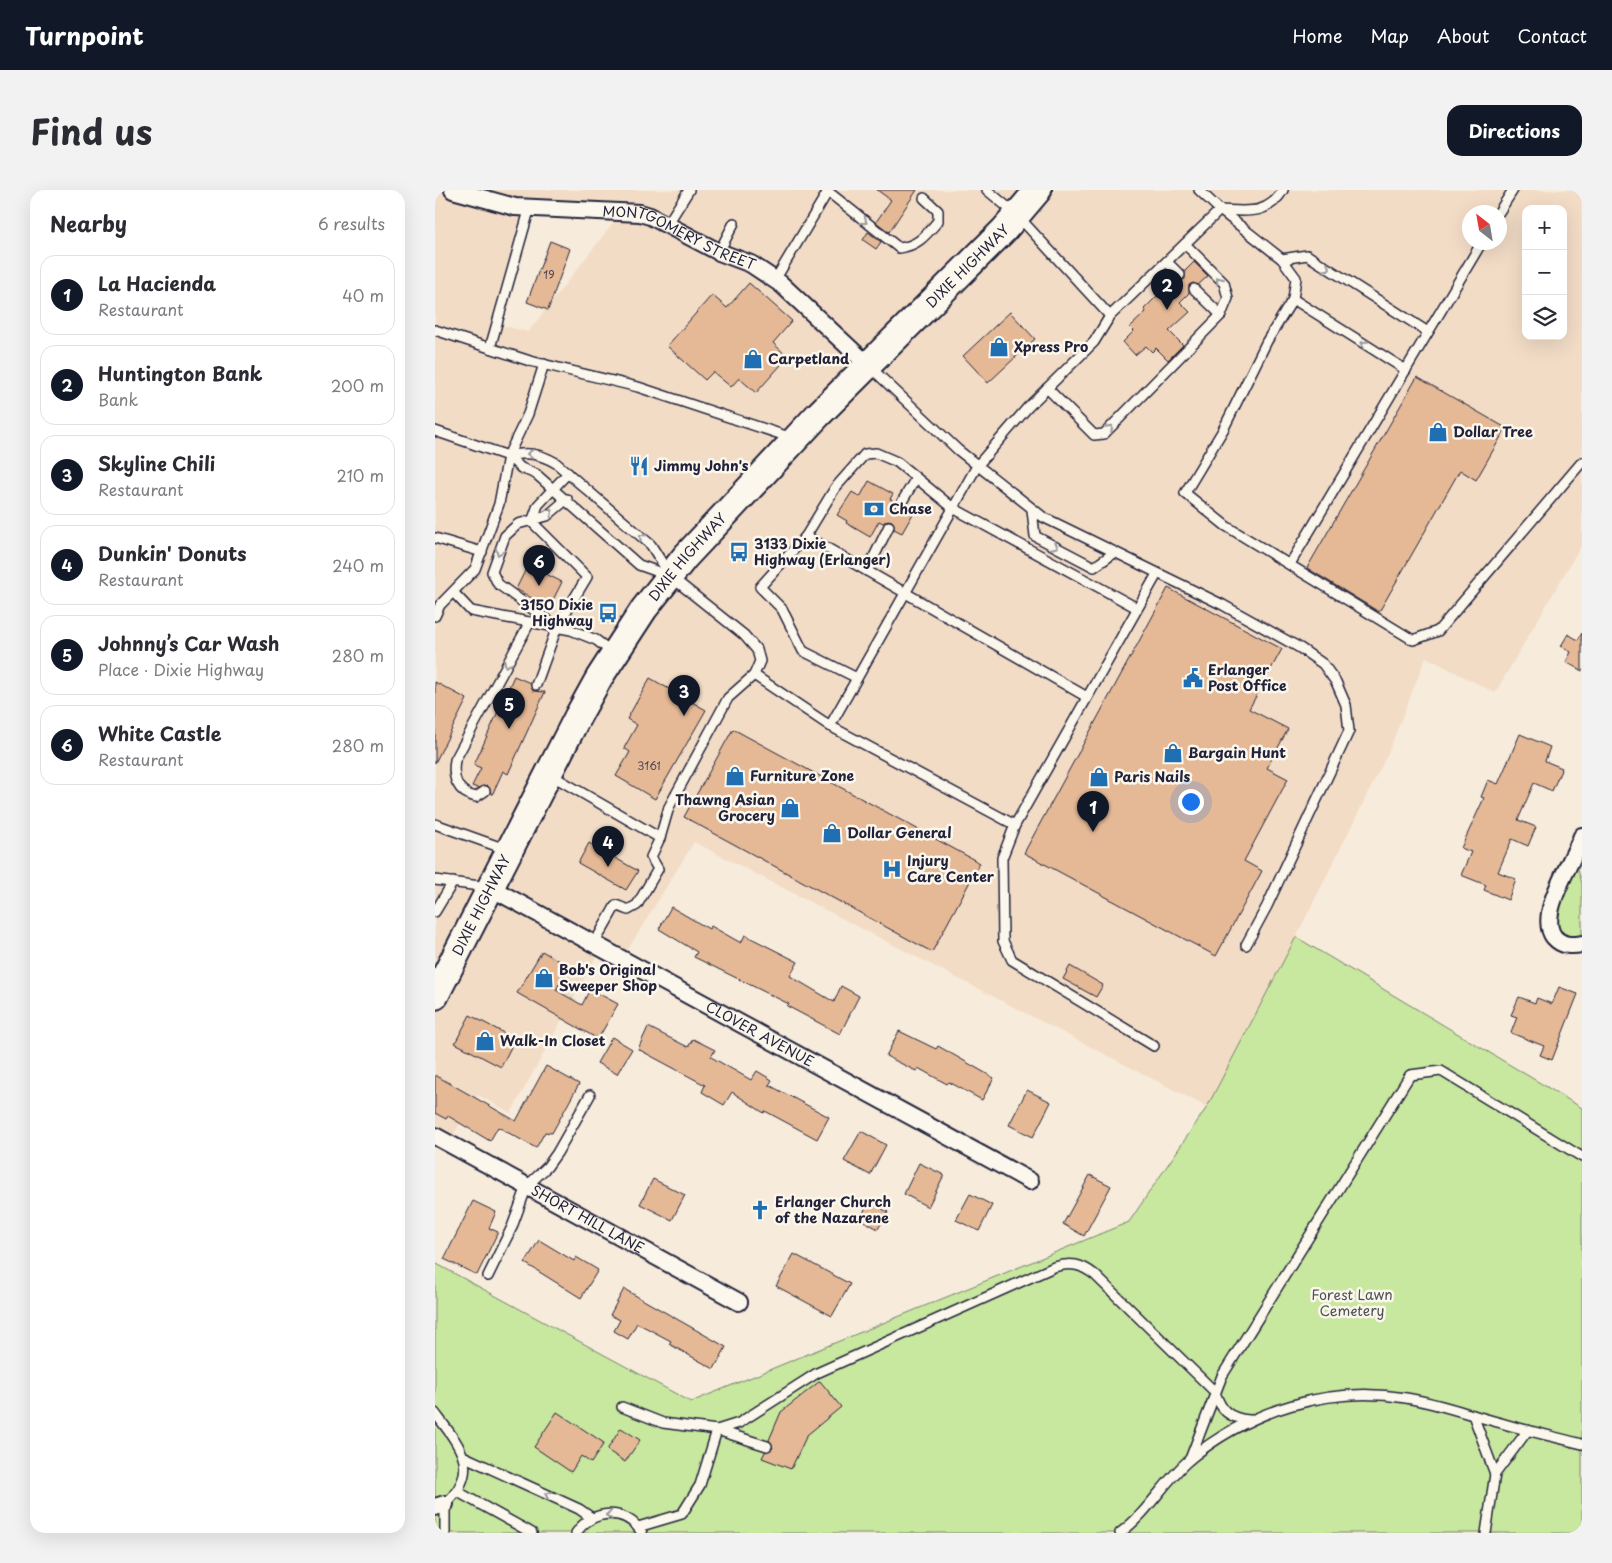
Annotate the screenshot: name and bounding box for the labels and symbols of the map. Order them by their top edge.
street label: MONTGOMERY STREET [602,200,759,275]
north arrow [1462,205,1507,250]
one-way arrow [858,215,867,223]
street label: DIXIE HIGHWAY [921,219,1014,312]
one-way arrow [1321,262,1331,271]
house number: 19 [543,266,555,283]
pin: 2 [1151,269,1183,310]
one-way arrow [1217,277,1225,286]
shop icon: Xpress Pro [988,336,1010,358]
place label: Xpress Pro [1014,336,1088,357]
one-way arrow [1361,341,1370,351]
shop icon: Carpetland [742,348,764,370]
place label: Carpetland [768,348,850,369]
shop icon: Dollar Tree [1427,421,1449,443]
place label: Dollar Tree [1453,421,1533,442]
one-way arrow [1104,425,1113,434]
one-way arrow [525,448,533,459]
restaurant icon: Jimmy John's [628,455,650,477]
place label: Jimmy John's [654,455,749,476]
bank icon: Chase [863,498,885,520]
place label: Chase [889,498,932,519]
street label: DIXIE HIGHWAY [643,508,731,605]
one-way arrow [545,509,554,518]
one-way arrow [638,533,647,542]
place label: 3133 Dixie Highway (Erlanger) [754,533,891,570]
one-way arrow [1050,540,1059,550]
bus stop icon: 3133 Dixie Highway (Erlanger) [728,541,750,563]
pin: 6 [523,545,555,586]
one-way arrow [495,548,505,556]
place label: 3150 Dixie Highway [520,594,593,631]
bus stop icon: 3150 Dixie Highway [597,602,619,624]
one-way arrow [503,659,513,668]
place label: Erlanger Post Office [1208,659,1287,696]
public building icon: Erlanger Post Office [1182,667,1204,689]
pin: 3 [668,675,700,716]
pin: 5 [493,688,525,729]
shop icon: Bargain Hunt [1162,742,1184,764]
place label: Bargain Hunt [1188,742,1286,763]
house number: 3161 [637,757,661,774]
shop icon: Furniture Zone [724,765,746,787]
place label: Furniture Zone [750,765,854,786]
shop icon: Paris Nails [1088,766,1110,788]
place label: Paris Nails [1114,766,1190,787]
place label: Thawng Asian Grocery [675,789,775,826]
your location [1178,789,1204,815]
pin: 1 [1077,791,1109,832]
shop icon: Thawng Asian Grocery [779,797,801,819]
shop icon: Dollar General [821,822,843,844]
place label: Dollar General [847,822,951,843]
pin: 4 [592,826,624,867]
place label: Injury Care Center [907,850,995,887]
street label: DIXIE HIGHWAY [446,851,515,959]
hospital icon: Injury Care Center [881,858,903,880]
place label: Bob's Original Sweeper Shop [559,959,657,996]
shop icon: Bob's Original Sweeper Shop [533,967,555,989]
street label: CLOVER AVENUE [702,996,818,1072]
shop icon: Walk-In Closet [474,1030,496,1052]
place label: Walk-In Closet [500,1030,606,1051]
street label: SHORT HILL LANE [528,1180,648,1258]
place label: Erlanger Church of the Nazarene [775,1191,891,1228]
church icon: Erlanger Church of the Nazarene [749,1199,771,1221]
park label: Forest Lawn Cemetery [1311,1284,1393,1321]
one-way arrow [544,1491,553,1502]
one-way arrow [605,1509,613,1520]

